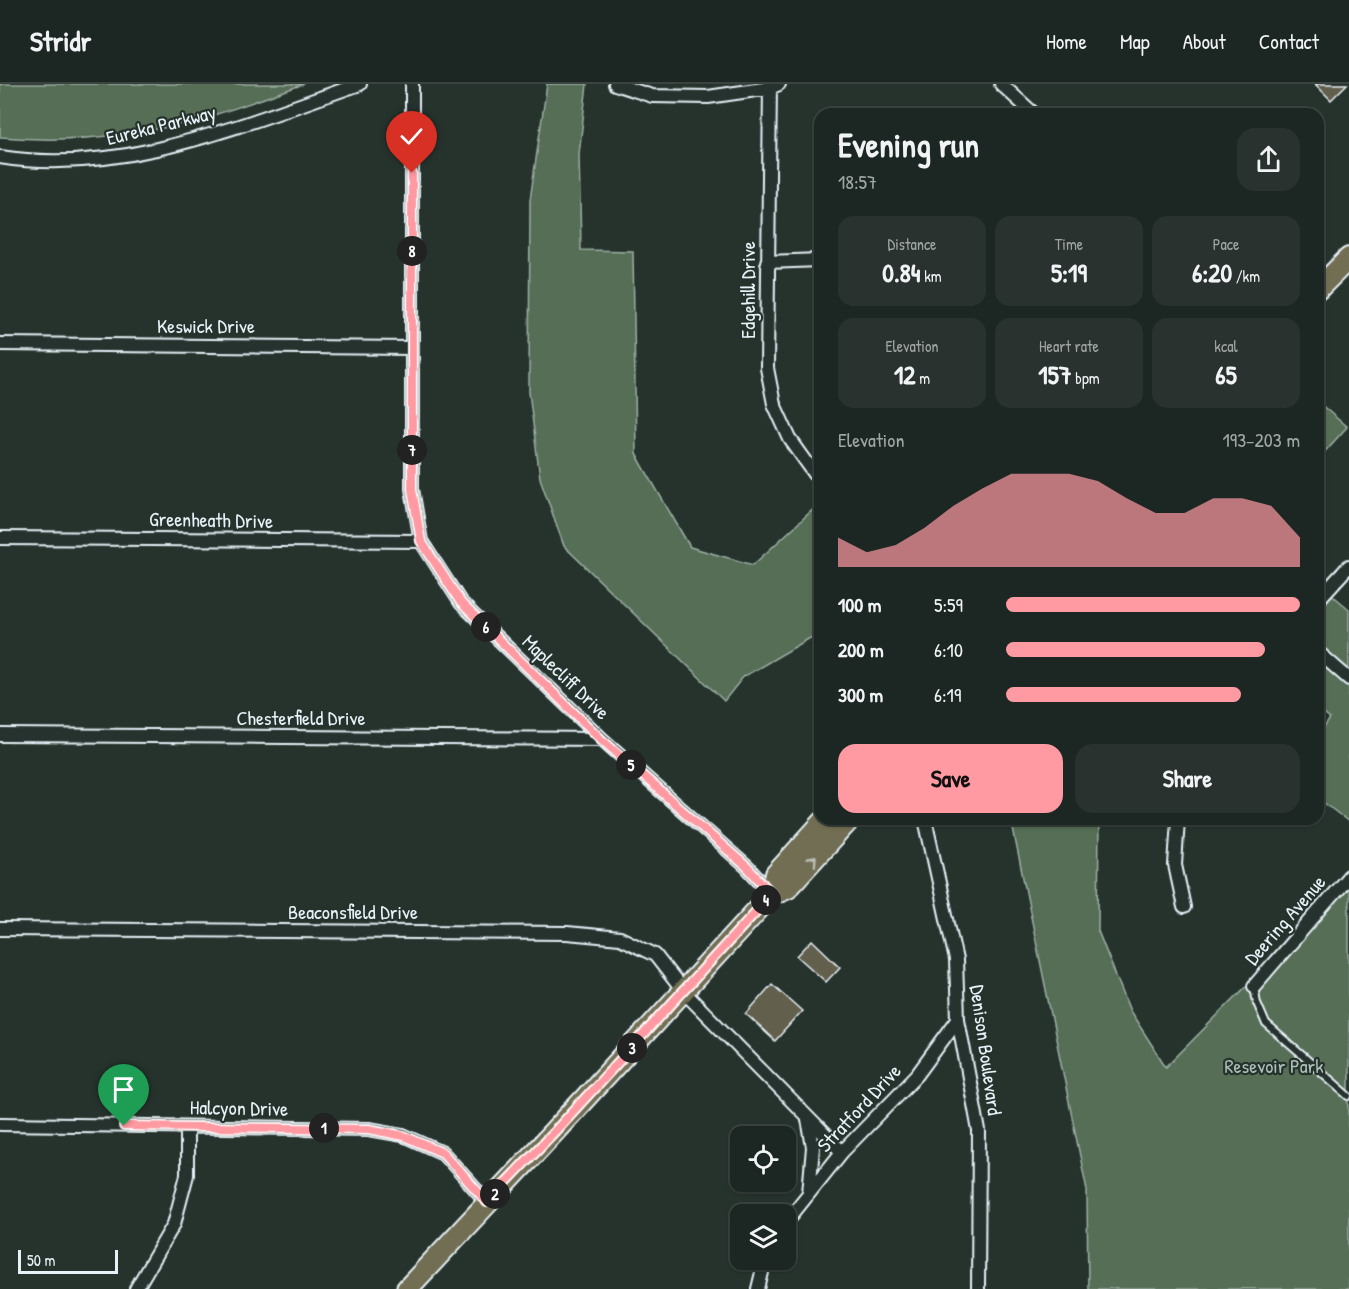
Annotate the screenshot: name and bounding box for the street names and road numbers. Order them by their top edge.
street label: Eureka Parkway [103,98,219,151]
street label: Edgehill Drive [734,241,761,339]
street label: Keswick Drive [157,312,255,339]
street label: Greenheath Drive [149,505,273,534]
street label: Maplecliff Drive [517,628,616,725]
street label: Chesterfield Drive [237,704,365,731]
street label: Deering Avenue [1238,869,1331,970]
street label: Beaconsfield Drive [288,898,418,925]
street label: Denison Boulevard [964,983,1009,1117]
street label: Stratford Drive [811,1058,907,1158]
street label: Halcyon Drive [190,1093,288,1122]

